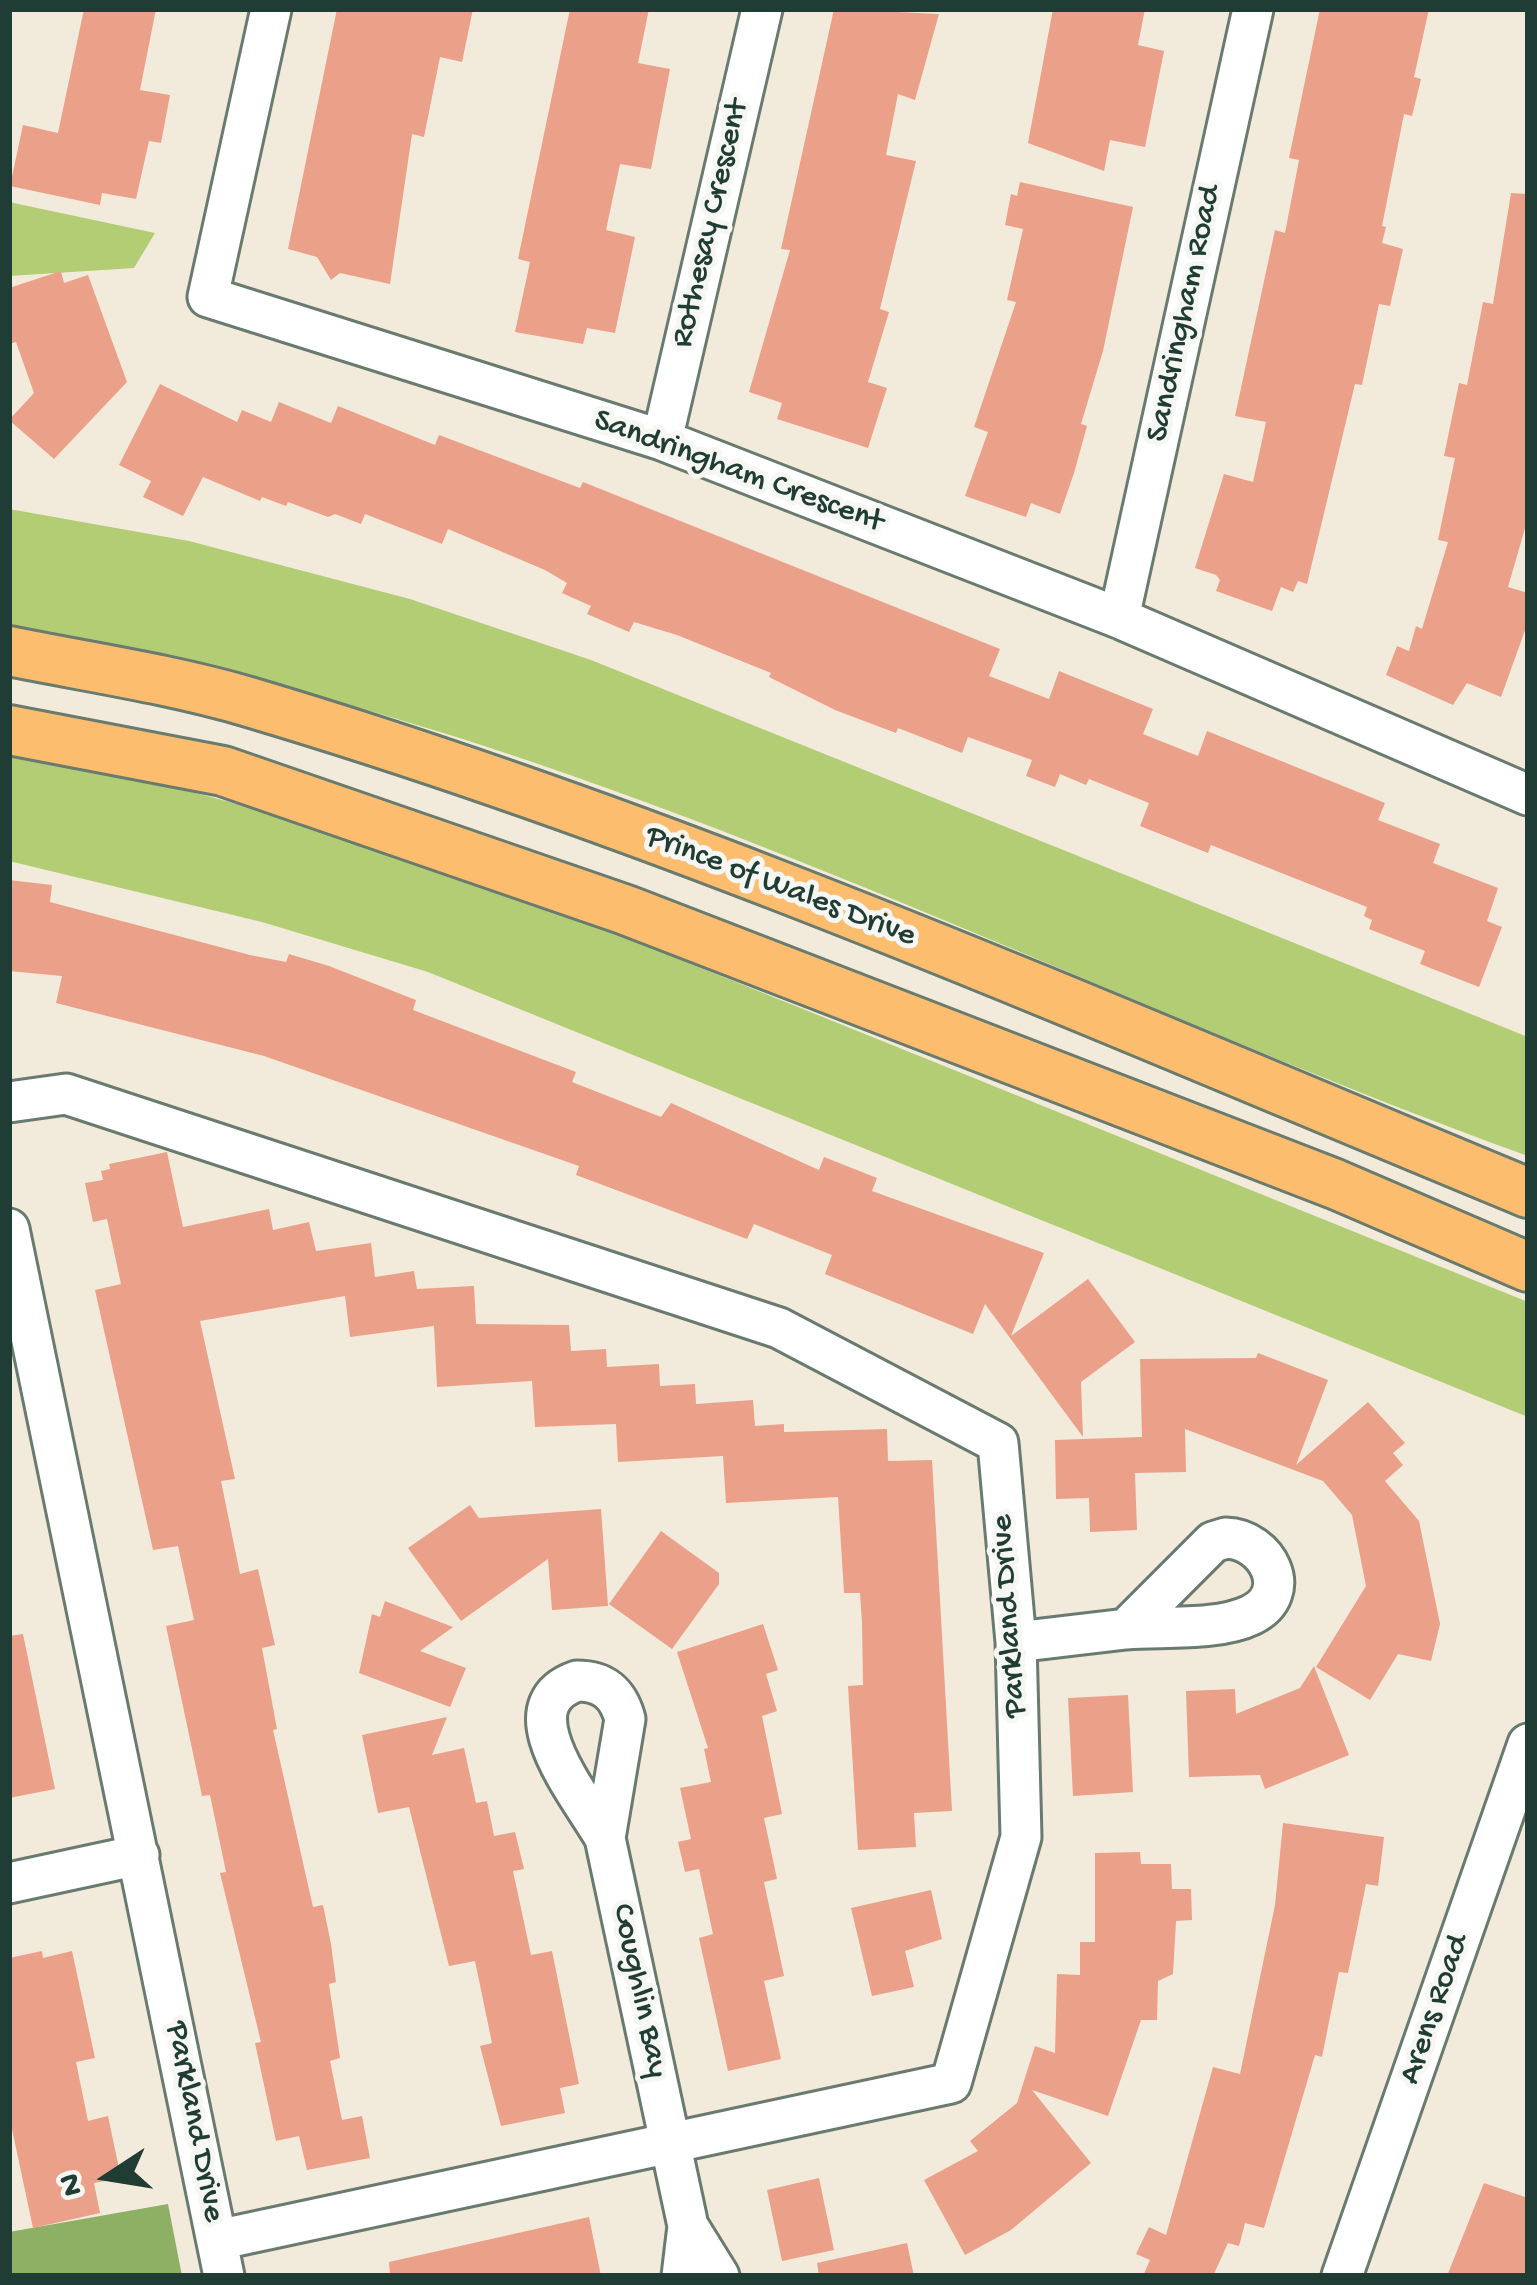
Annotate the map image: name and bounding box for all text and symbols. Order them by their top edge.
street label: Rothesay Crescent [664,96,760,352]
street label: Sandringham Road [1139,182,1233,446]
street label: Sandringham Crescent [588,402,888,544]
street label: Prince of Wales Drive [639,818,921,958]
street label: Parkland Drive [984,1513,1038,1719]
street label: Coughlin Bay [600,1901,676,2081]
street label: Arens Road [1392,1930,1480,2090]
street label: Parkland Drive [154,2018,232,2226]
north arrow [48,2117,168,2237]
text: N [52,2170,94,2199]

